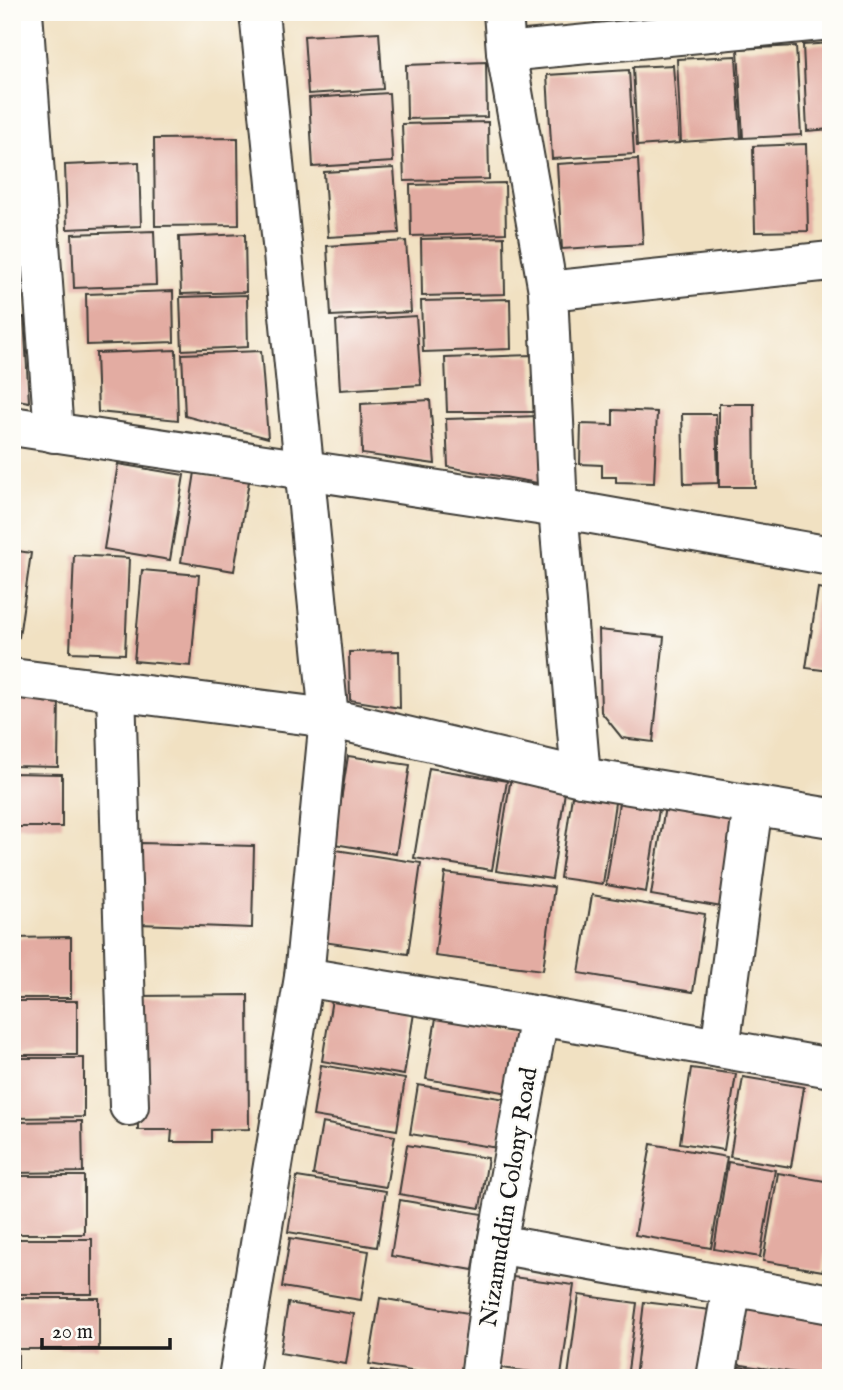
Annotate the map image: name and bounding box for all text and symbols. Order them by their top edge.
street label: Nizamuddin Colony Road [474,1065,545,1329]
scale bar [42,1306,170,1350]
text: 20 m [52,1319,93,1346]

